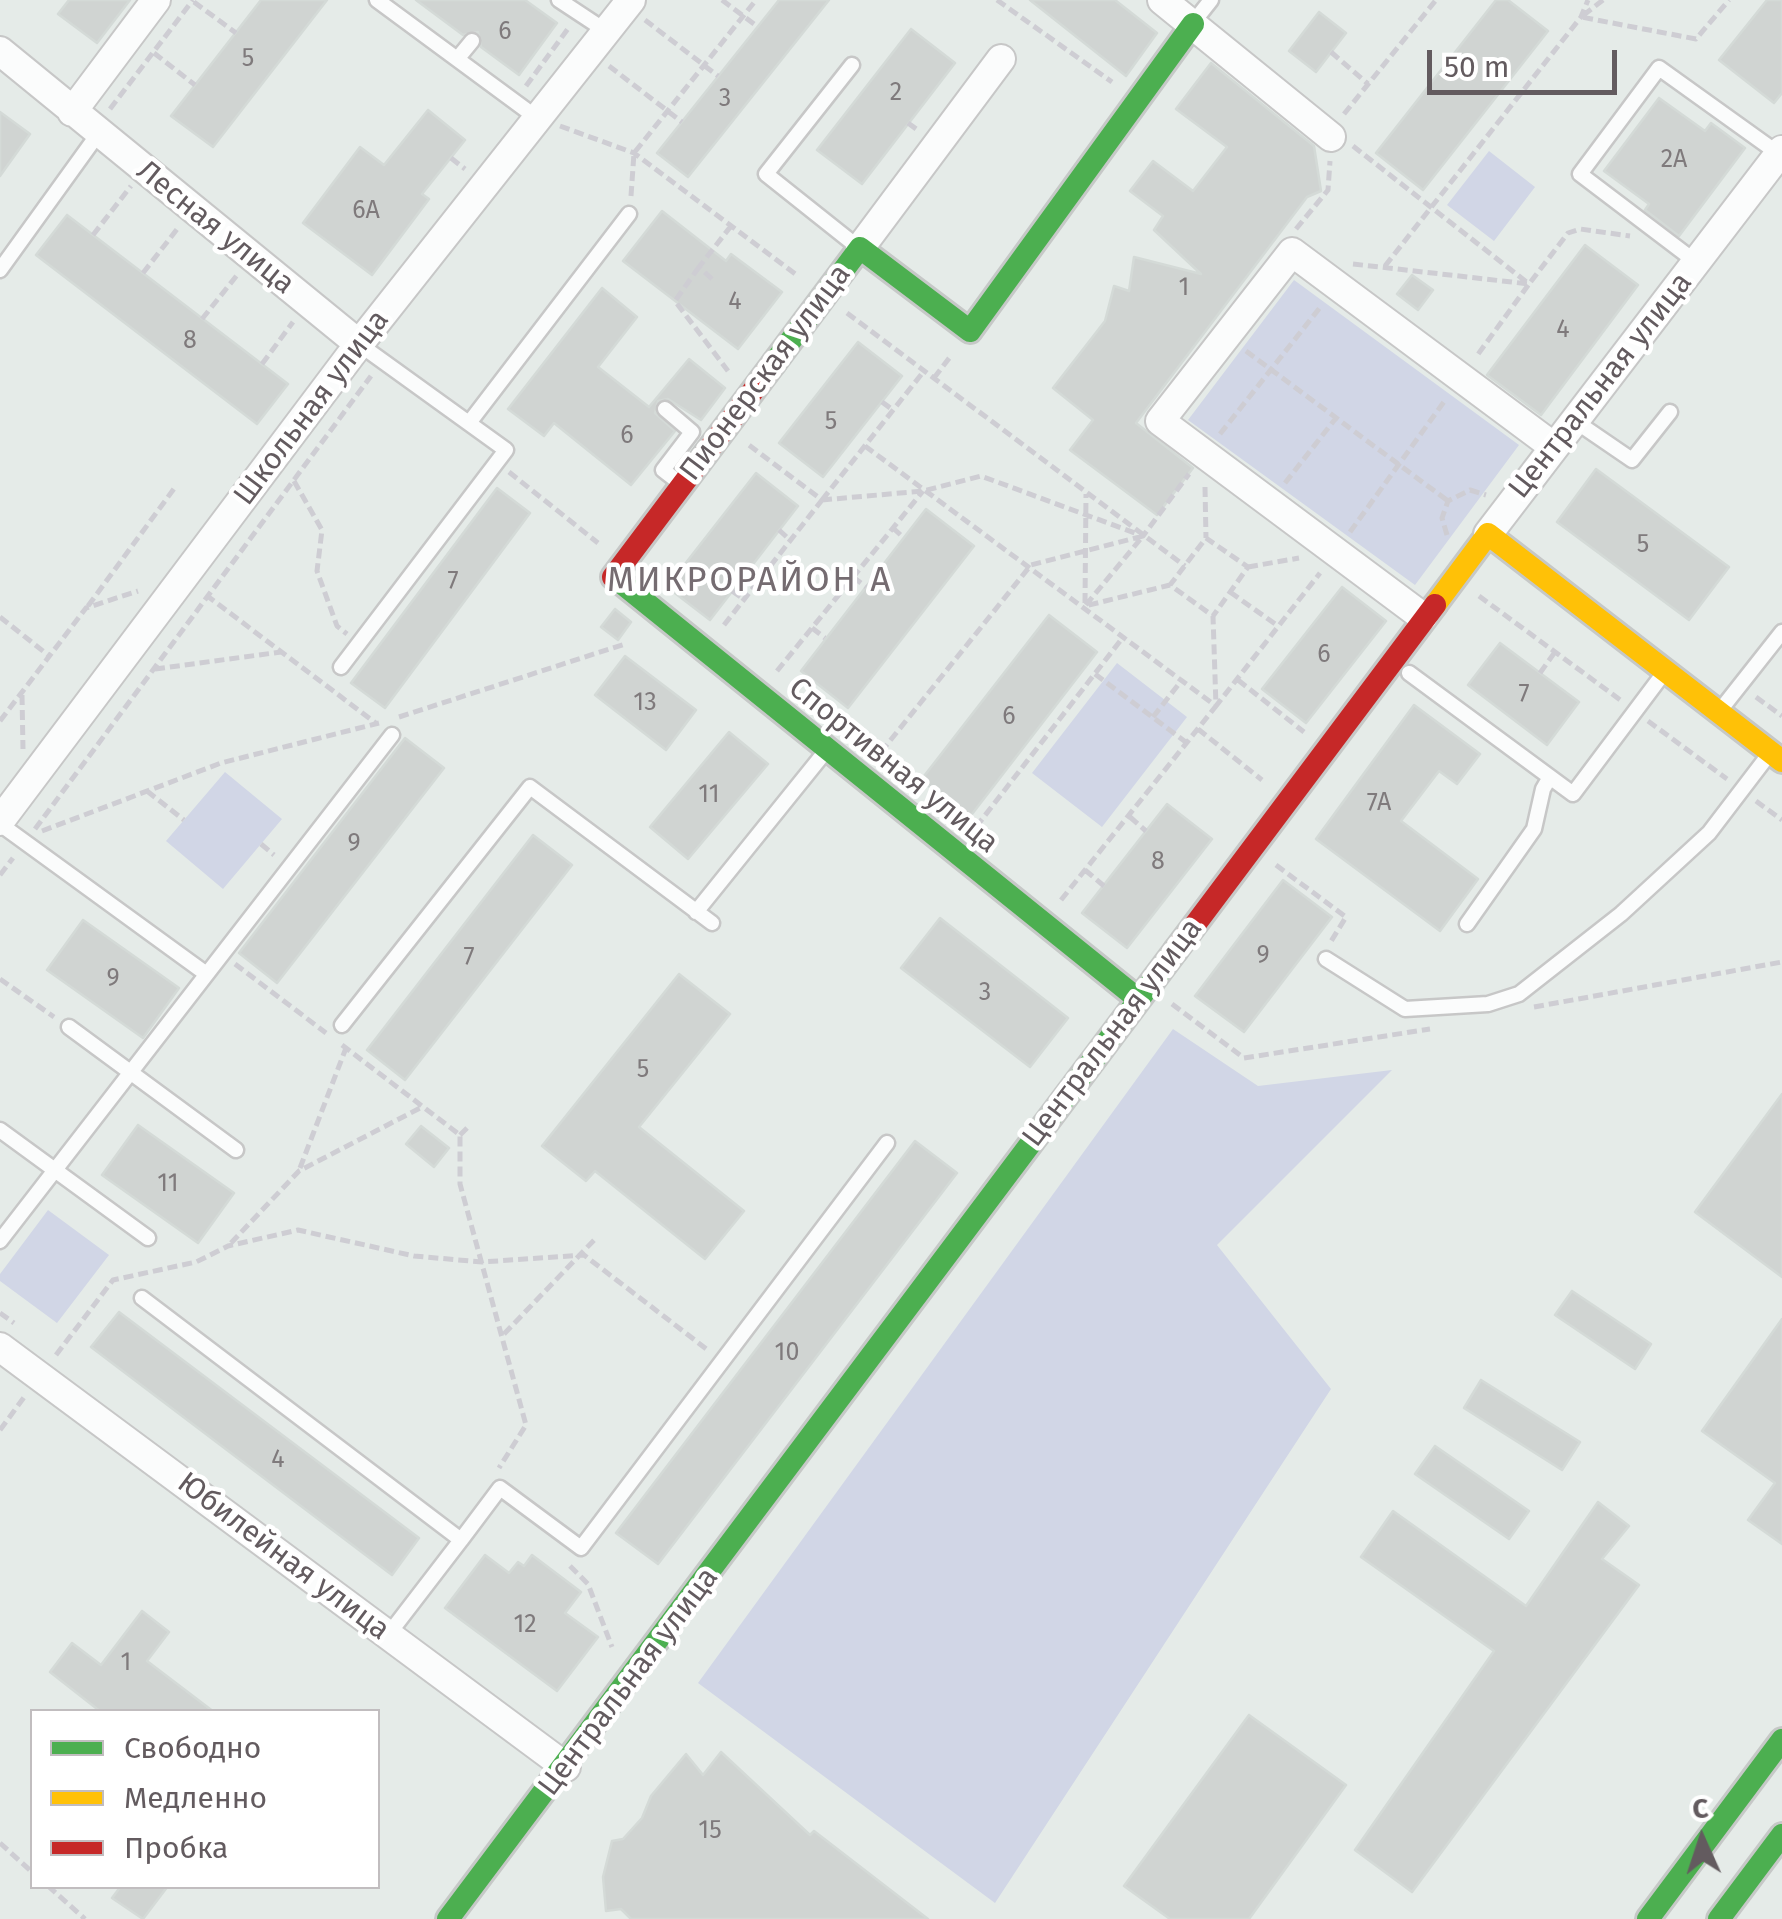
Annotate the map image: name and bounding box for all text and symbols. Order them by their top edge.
house number: 6 [498,17,512,47]
scale bar [1432,30,1622,92]
house number: 5 [242,44,254,74]
text: 50 m [1444,49,1509,85]
house number: 2 [890,78,902,108]
house number: 3 [719,84,731,114]
house number: 2А [1661,145,1687,175]
street label: Лесная улица [129,153,301,303]
house number: 6А [352,196,380,226]
street label: Пионерская улица [673,258,859,488]
street label: Центральная улица [1502,266,1700,506]
house number: 1 [1179,273,1189,303]
house number: 4 [728,287,742,317]
street label: Школьная улица [227,303,397,513]
house number: 4 [1556,315,1570,345]
house number: 8 [183,326,197,356]
house number: 5 [825,407,837,437]
house number: 6 [620,421,634,451]
house number: 5 [1637,530,1649,560]
district label: МИКРОРАЙОН А [607,560,893,602]
house number: 7 [447,566,459,596]
house number: 6 [1317,640,1331,670]
street label: Спортивная улица [781,670,1005,862]
house number: 7 [1518,679,1530,709]
house number: 13 [633,688,657,718]
house number: 6 [1002,702,1016,732]
house number: 11 [698,780,720,810]
house number: 7А [1367,788,1391,818]
house number: 9 [347,829,361,859]
house number: 8 [1151,847,1165,877]
street label: Центральная улица [1015,912,1211,1154]
house number: 9 [1256,941,1270,971]
house number: 7 [463,942,475,972]
house number: 9 [106,964,120,994]
house number: 3 [979,978,991,1008]
house number: 5 [637,1055,649,1085]
house number: 11 [157,1169,179,1199]
house number: 10 [775,1338,799,1368]
house number: 4 [271,1445,285,1475]
street label: Юбилейная улица [170,1466,396,1648]
street label: Центральная улица [531,1561,727,1803]
house number: 12 [513,1610,537,1640]
house number: 1 [121,1648,131,1678]
legend [30,1709,380,1889]
text: Свободно [124,1730,261,1766]
text: Медленно [124,1780,267,1816]
north arrow [1652,1789,1752,1889]
text: С [1691,1792,1709,1825]
house number: 15 [698,1816,722,1846]
text: Пробка [124,1830,228,1866]

